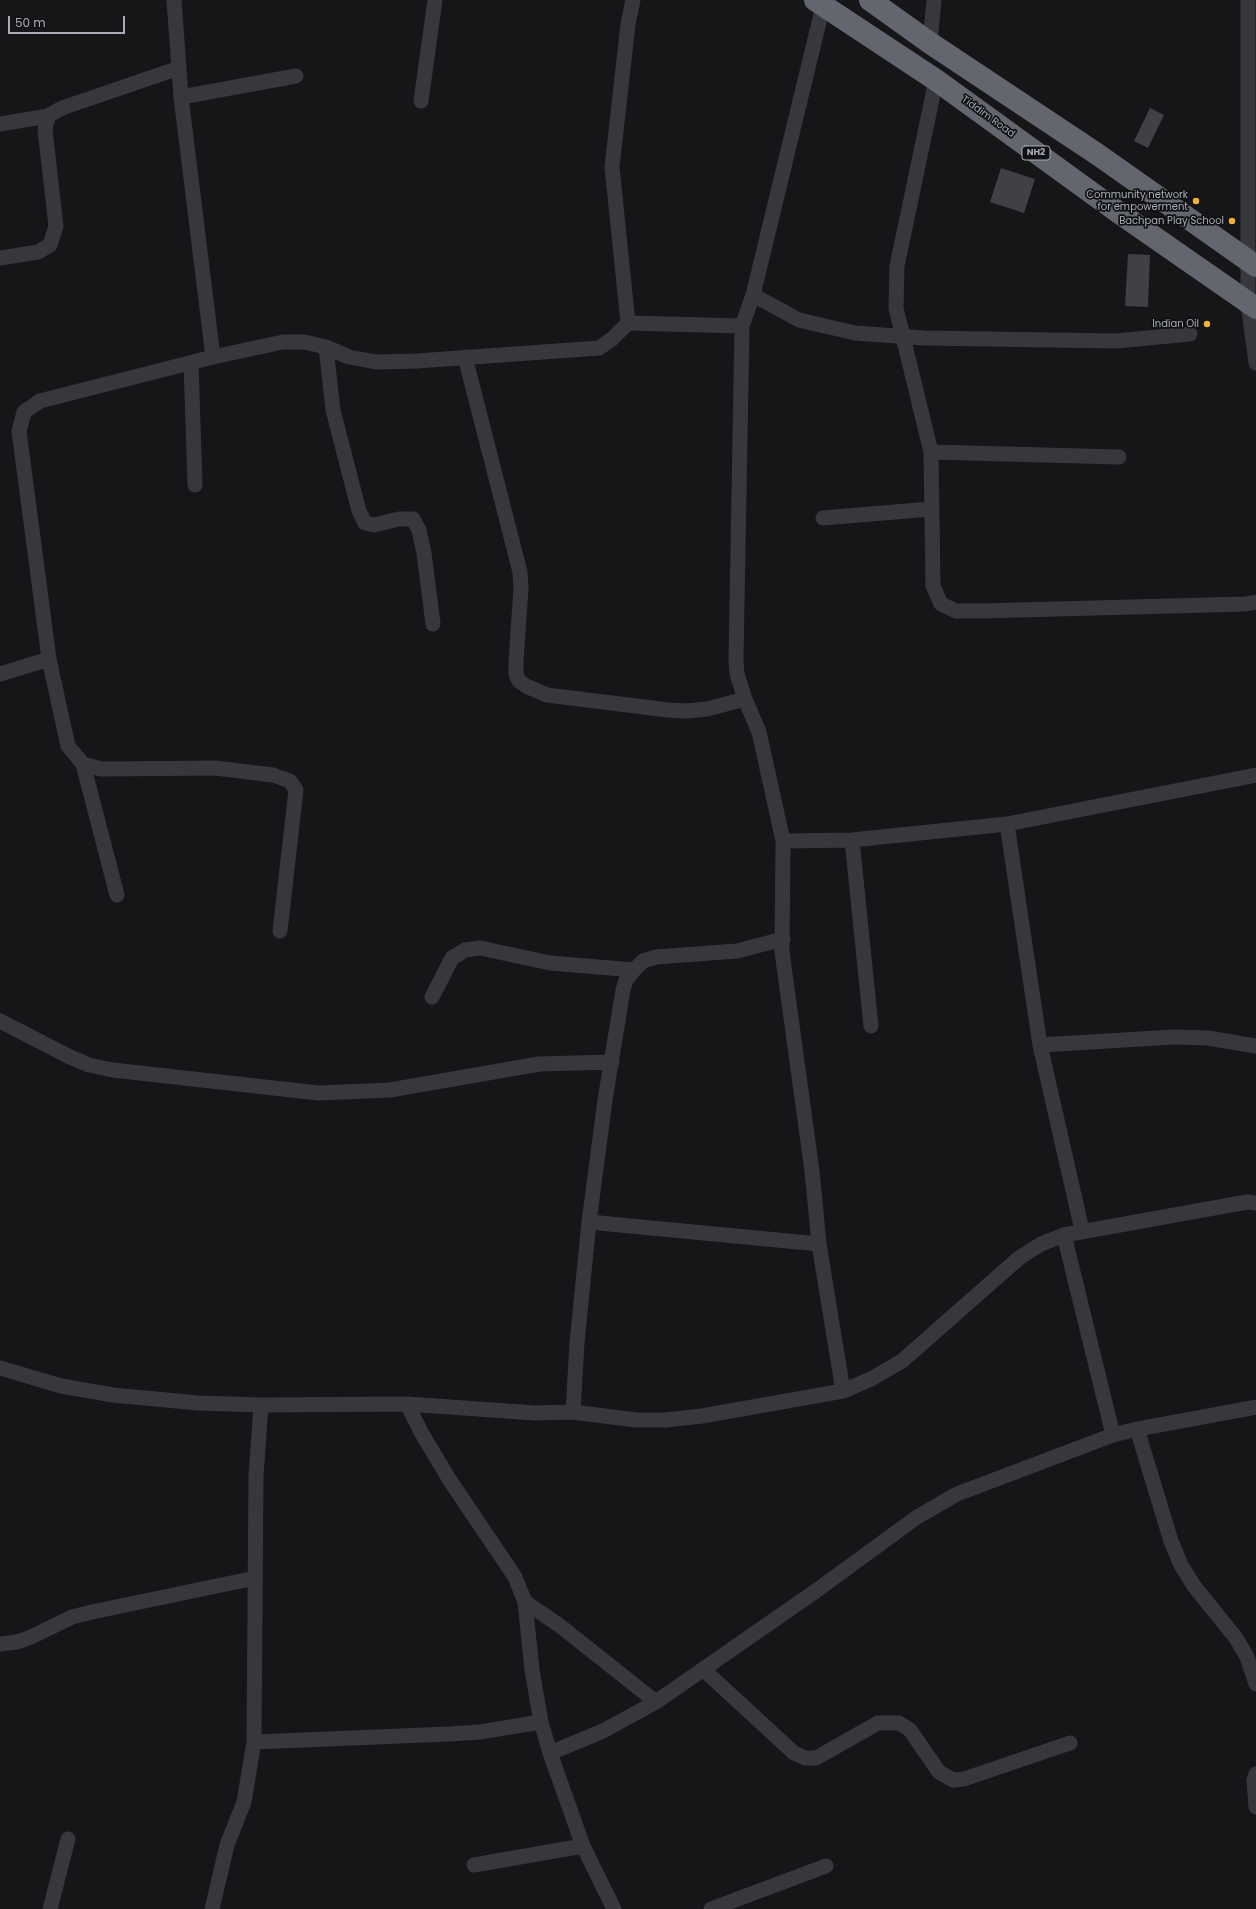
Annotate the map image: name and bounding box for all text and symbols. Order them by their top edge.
scale bar [10,8,127,34]
text: 50 m [15,14,46,31]
street label: Tiddim Road [959,94,1017,140]
road number: NH2 [1022,146,1050,160]
place label: Community network for empowerment [1086,189,1188,212]
marker: Community network for empowerment [1191,196,1201,206]
place label: Bachpan Play School [1119,215,1224,227]
marker: Bachpan Play School [1227,216,1237,226]
place label: Indian Oil [1152,318,1199,330]
marker: Indian Oil [1202,319,1212,329]

